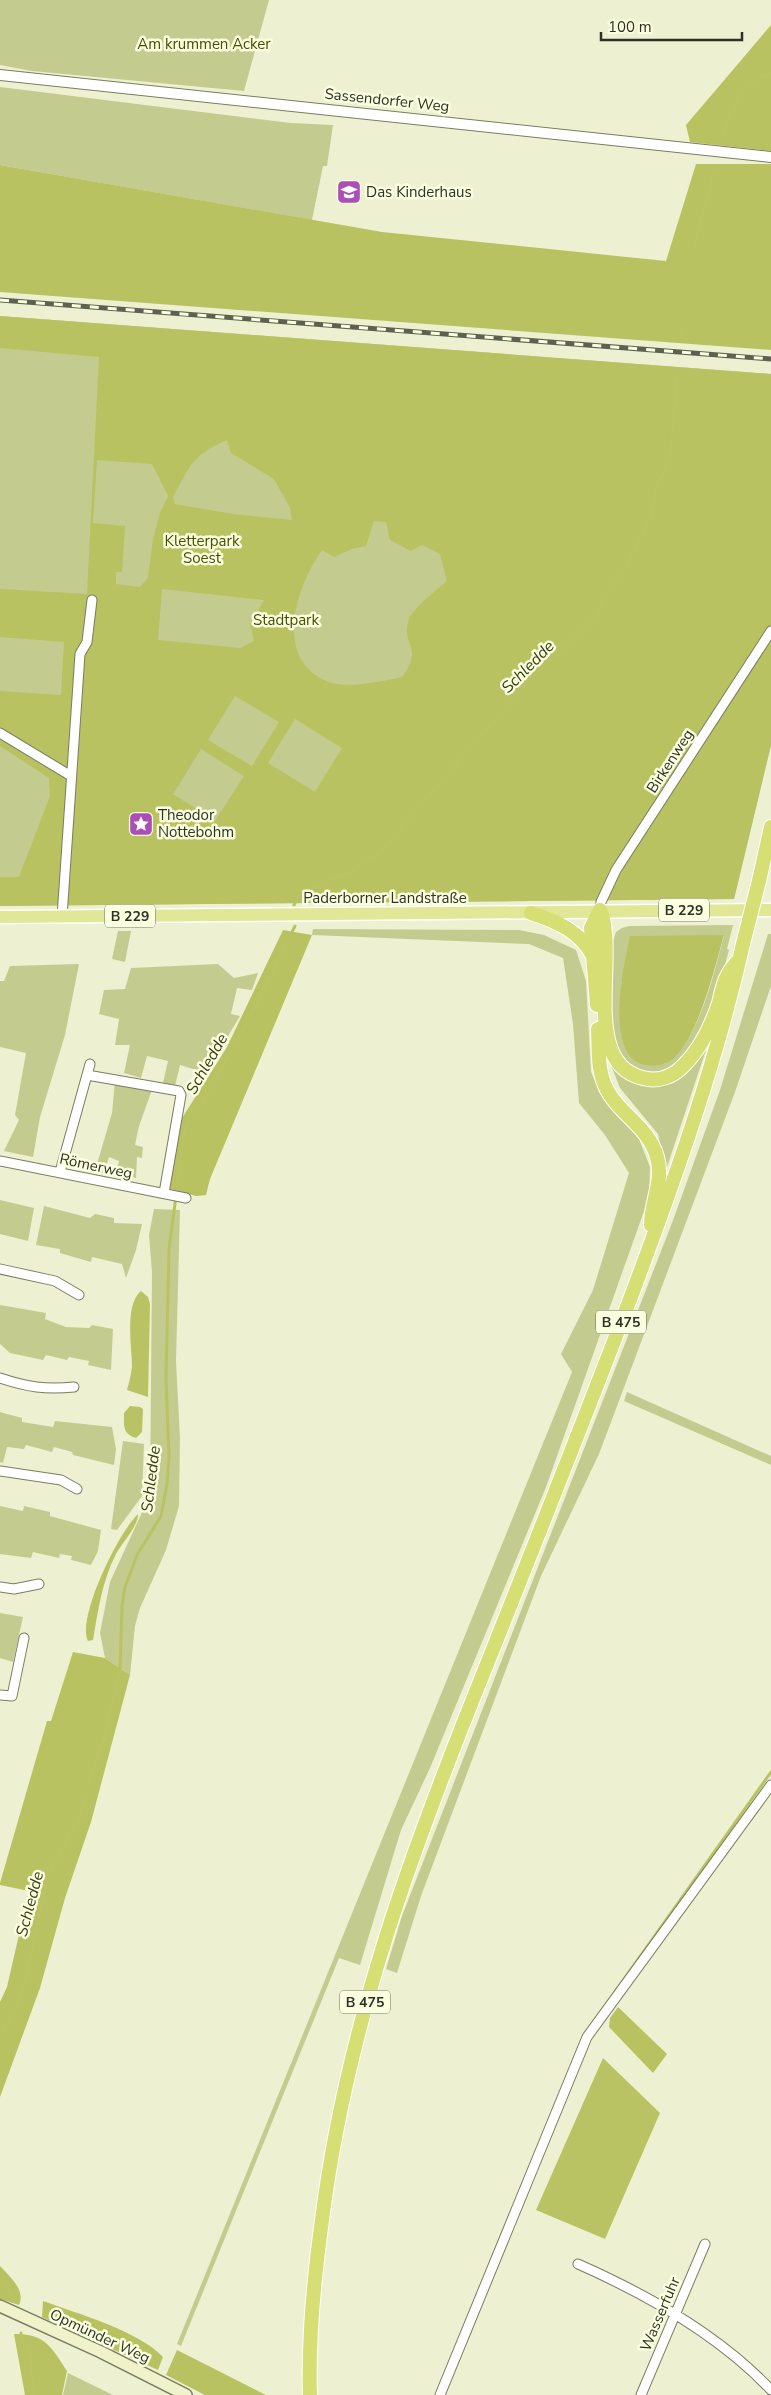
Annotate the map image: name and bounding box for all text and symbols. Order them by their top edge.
scale bar [601,10,742,42]
text: 100 m [608,17,652,37]
park label: Am krummen Acker [137,34,271,54]
street label: Sassendorfer Weg [324,84,450,116]
school or university icon: Das Kinderhaus [336,179,362,205]
place label: Das Kinderhaus [366,182,472,202]
park label: Kletterpark Soest [165,531,240,568]
park label: Stadtpark [253,610,319,630]
water label: Schledde [497,635,560,698]
street label: Birkenweg [642,725,698,797]
place label: Theodor Nottebohm [158,805,234,842]
place icon: Theodor Nottebohm [128,811,154,837]
street label: Paderborner Landstraße [303,888,467,908]
road number: B 229 [659,898,709,922]
road number: B 229 [105,904,155,928]
water label: Schledde [181,1029,233,1098]
street label: Römerweg [58,1149,134,1183]
road number: B 475 [596,1310,646,1334]
water label: Schledde [136,1444,166,1513]
water label: Schledde [11,1868,49,1939]
road number: B 475 [340,1990,390,2014]
street label: Wasserfuhr [635,2273,685,2354]
street label: Opmünder Weg [47,2304,153,2368]

